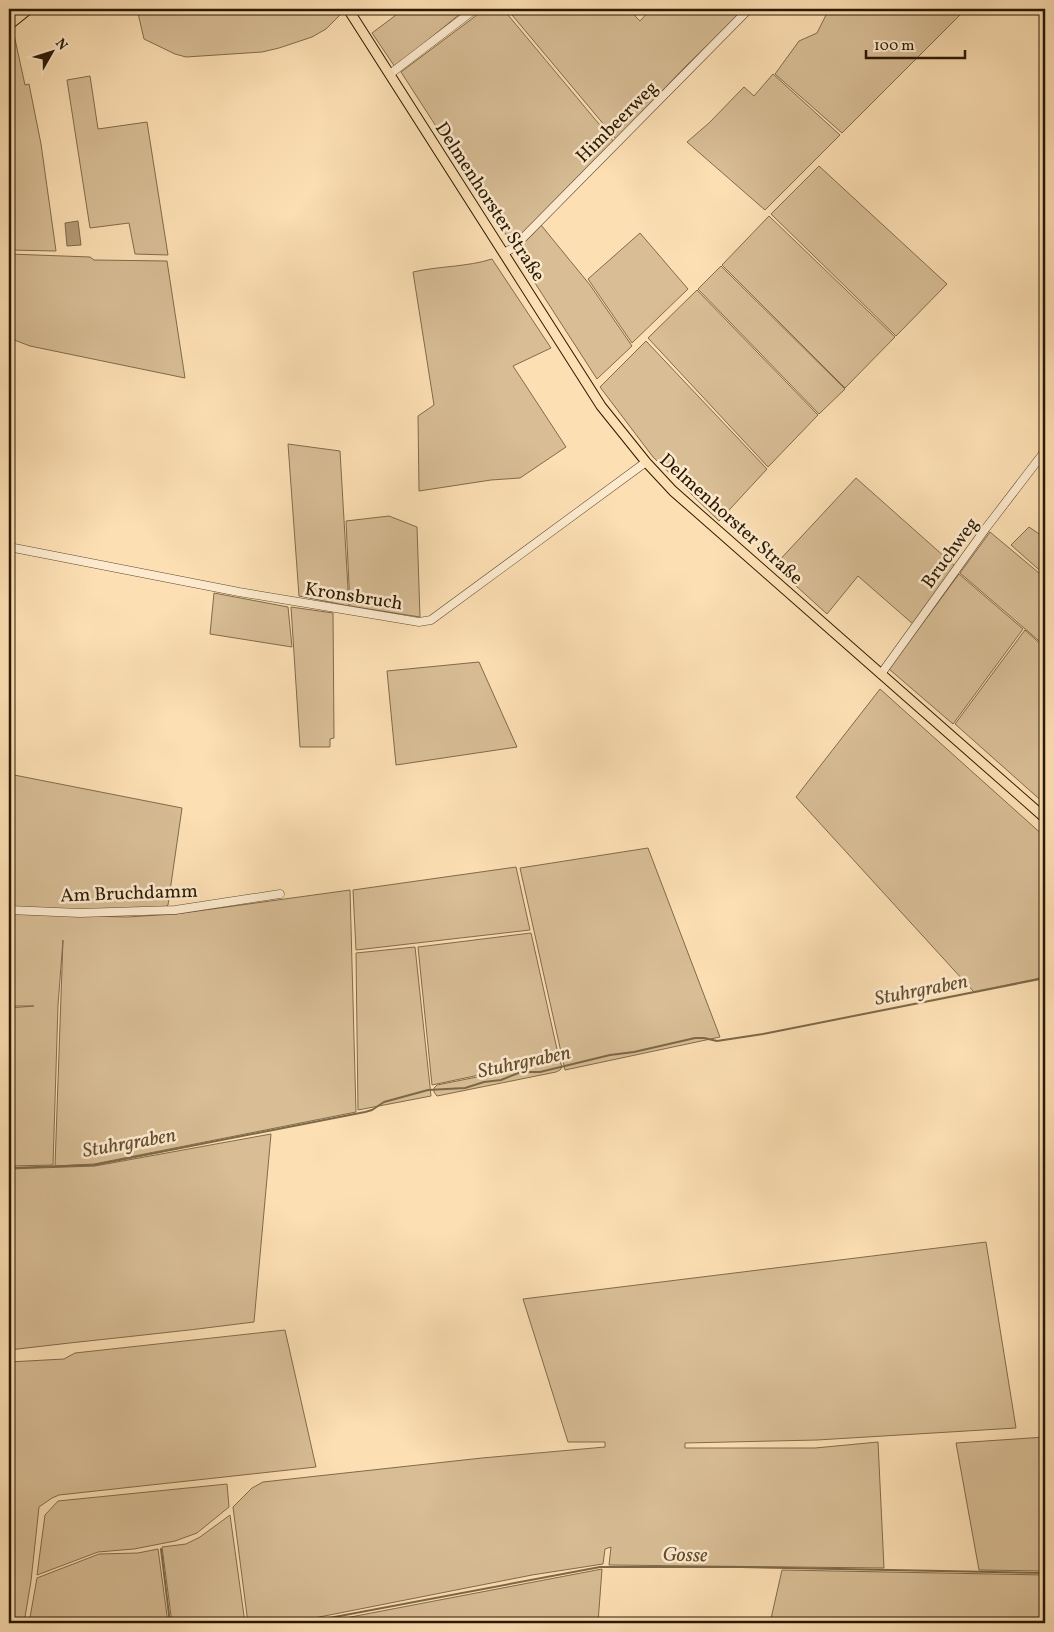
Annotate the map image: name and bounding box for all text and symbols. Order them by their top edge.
north arrow [28,28,78,78]
scale bar [866,28,965,60]
text: N [50,35,72,55]
text: 100 m [874,36,914,57]
street label: Himbeerweg [571,76,664,169]
street label: Delmenhorster Straße [428,117,551,287]
street label: Delmenhorster Straße [653,448,808,591]
street label: Bruchweg [916,512,985,594]
street label: Kronsbruch [303,576,405,618]
street label: Am Bruchdamm [60,879,198,909]
water label: Stuhrgraben [872,968,970,1014]
water label: Stuhrgraben [475,1039,573,1086]
water label: Stuhrgraben [80,1122,178,1166]
water label: Gosse [662,1542,708,1570]

